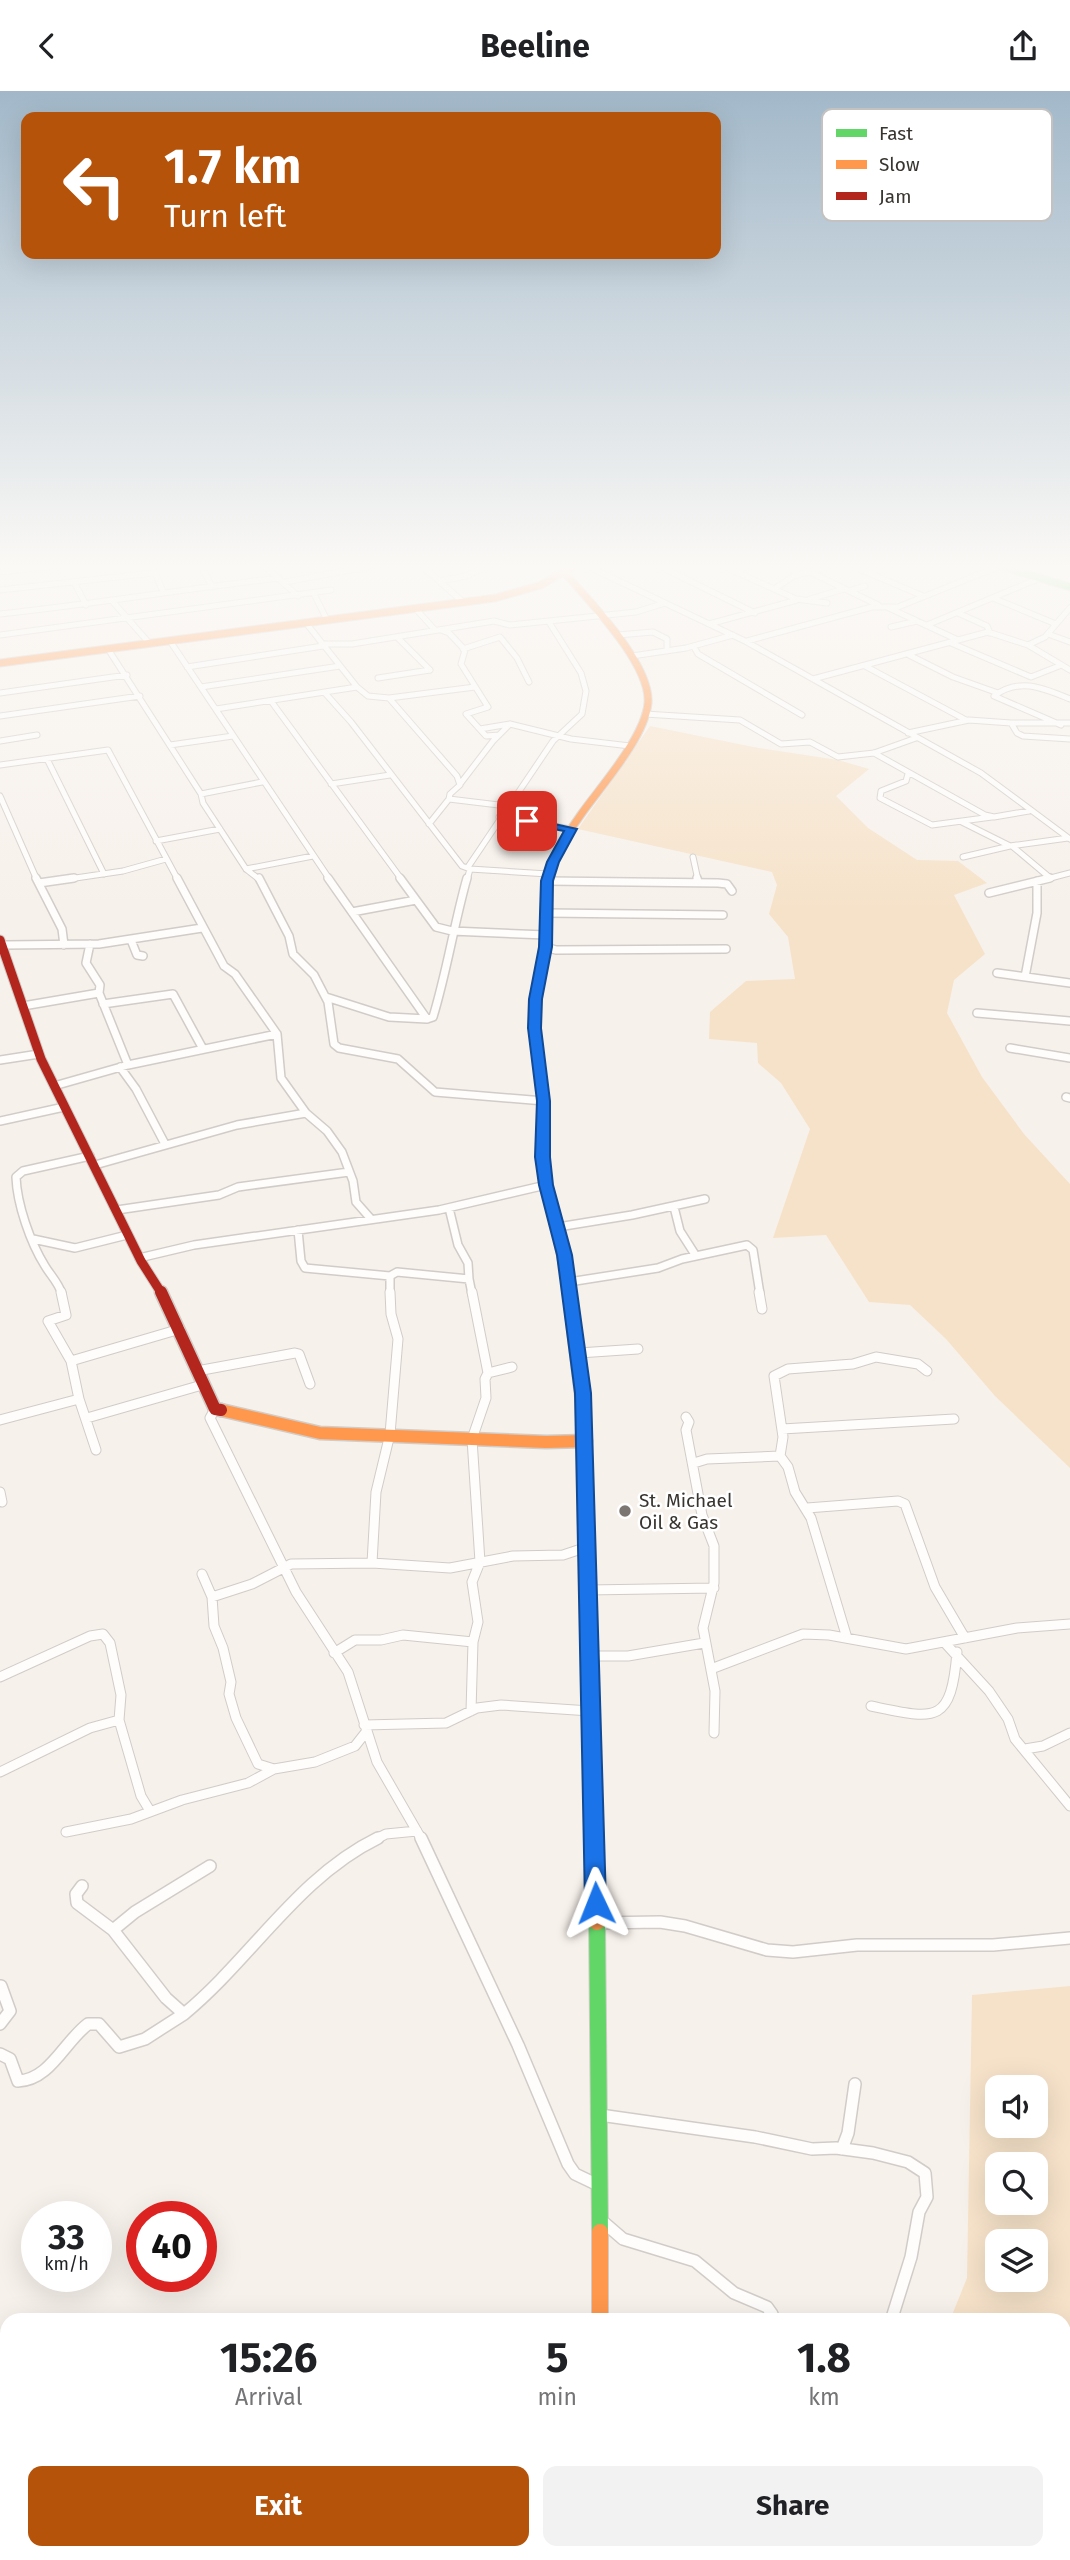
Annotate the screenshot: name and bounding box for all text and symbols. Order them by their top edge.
icon: back [28,27,66,65]
text: Beeline [480,27,590,65]
icon: share [1004,27,1042,65]
legend [822,109,1052,221]
text: Fast [879,122,913,145]
text: 1.7 km [164,137,302,196]
icon: left [49,140,140,231]
text: Slow [879,153,920,176]
text: Jam [879,185,911,208]
text: Turn left [164,197,286,235]
pin [497,791,557,851]
icon: arrive [508,802,546,840]
place label: St. Michael Oil & Gas [639,1489,733,1534]
marker: St. Michael Oil & Gas [617,1503,633,1519]
position arrow [559,1866,633,1940]
map controls [985,2075,1048,2292]
button: sound [985,2075,1048,2138]
button: search [985,2152,1048,2215]
speed limit sign: 40 [126,2201,217,2292]
text: 33 [48,2216,85,2258]
button: layers [985,2229,1048,2292]
text: km/h [44,2253,89,2275]
text: 15:26 [220,2333,317,2383]
text: 5 [546,2333,568,2383]
text: 1.8 [797,2333,851,2383]
text: Arrival [235,2383,302,2411]
text: min [537,2383,577,2411]
text: km [808,2383,840,2411]
button: Exit [28,2466,529,2546]
button: Share [543,2466,1043,2546]

